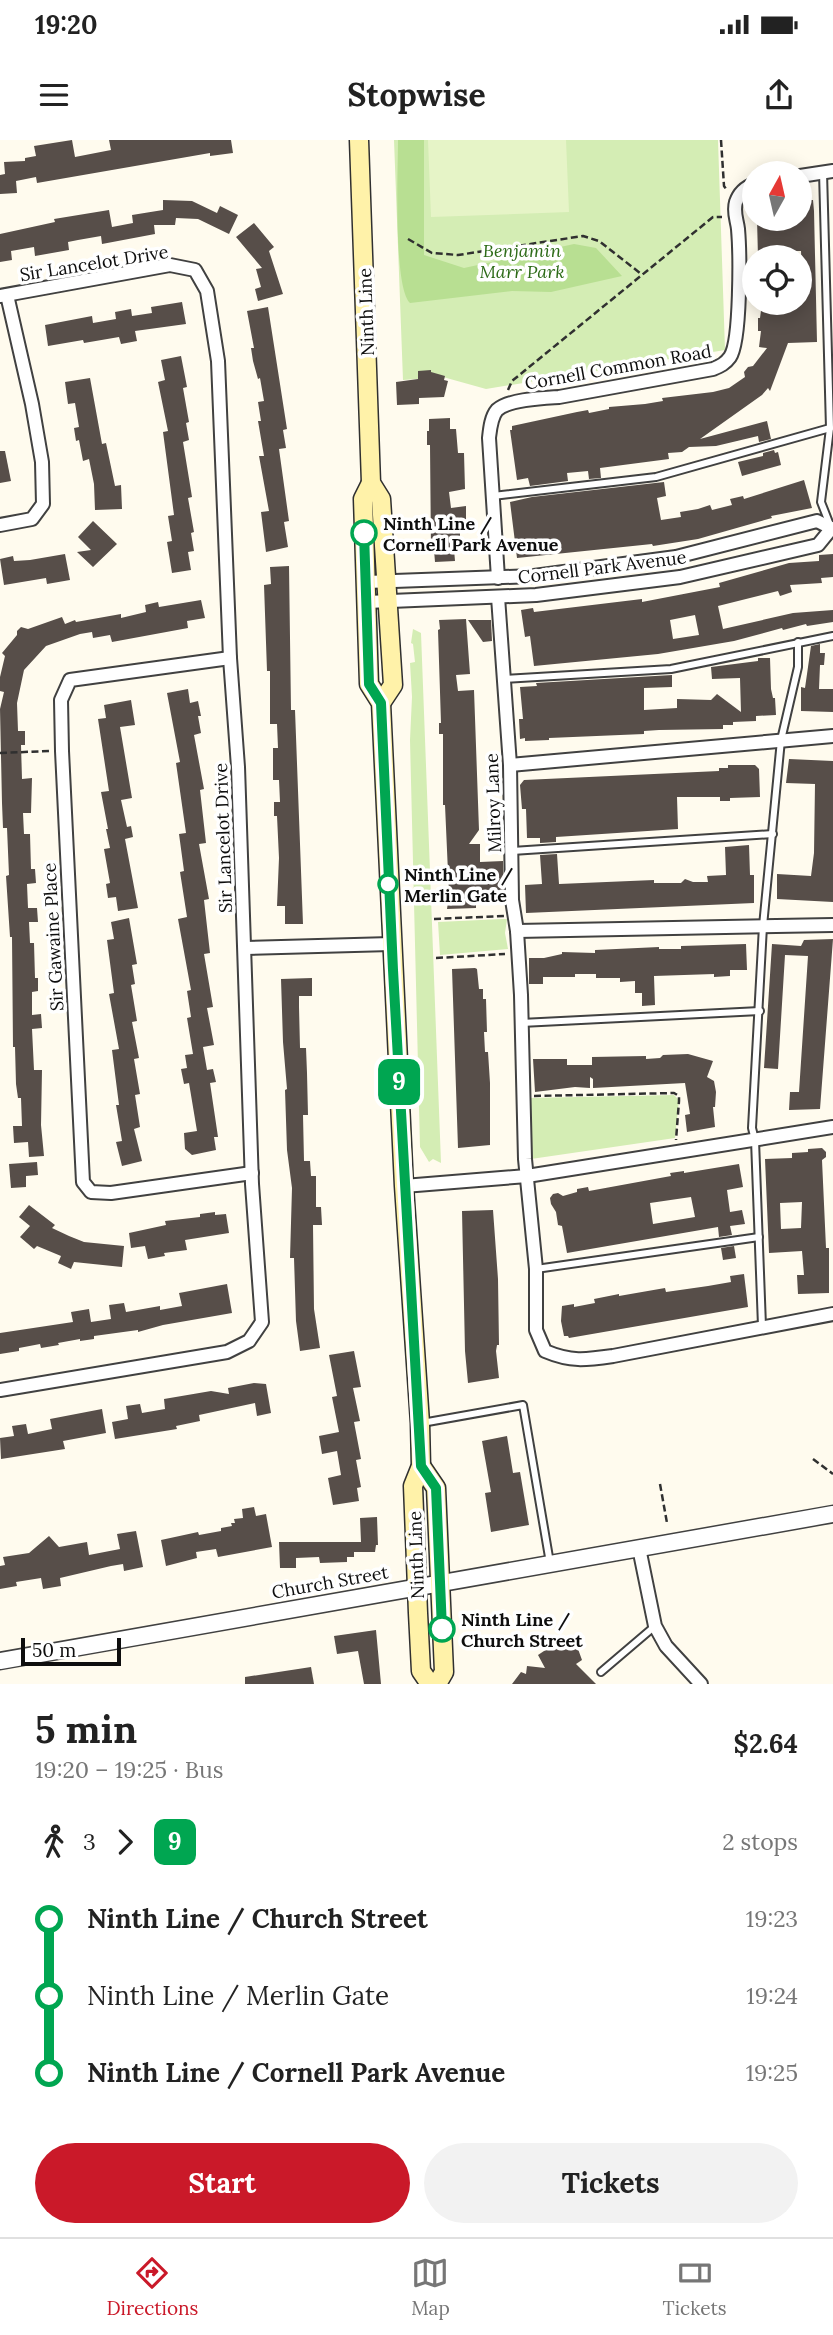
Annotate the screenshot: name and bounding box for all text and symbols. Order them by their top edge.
text: 19:20 [35,8,97,41]
text: Stopwise [347,74,486,115]
icon: menu [35,76,73,114]
icon: share [760,76,798,114]
north arrow [742,161,812,231]
map controls [742,161,812,315]
park label: Benjamin Marr Park [479,239,565,283]
street label: Sir Lancelot Drive [18,240,170,286]
button: locate [742,245,812,315]
street label: Ninth Line [353,267,379,356]
street label: Cornell Common Road [523,339,713,395]
place label: Ninth Line / Cornell Park Avenue [383,512,559,556]
marker: Ninth Line / Cornell Park Avenue [351,520,377,546]
street label: Cornell Park Avenue [517,545,688,589]
street label: Milroy Lane [480,753,506,853]
street label: Sir Lancelot Drive [209,762,237,913]
street label: Sir Gawaine Place [38,862,68,1012]
place label: Ninth Line / Merlin Gate [404,863,514,907]
marker: Ninth Line / Merlin Gate [378,874,398,894]
line badge: 9 [376,1059,422,1105]
text: 9 [392,1066,406,1097]
street label: Ninth Line [403,1510,429,1599]
street label: Church Street [270,1560,390,1604]
place label: Ninth Line / Church Street [461,1608,583,1652]
marker: Ninth Line / Church Street [429,1616,455,1642]
scale bar [21,1635,121,1667]
text: 50 m [32,1638,76,1662]
text: 5 min [35,1705,137,1753]
text: $2.64 [734,1727,798,1760]
text: 19:20 – 19:25 · Bus [35,1755,223,1784]
icon: walk [35,1823,73,1861]
icon: forward [106,1823,144,1861]
text: 9 [168,1826,182,1857]
text: 3 [83,1827,96,1856]
text: 2 stops [722,1827,798,1856]
text: Ninth Line / Church Street [87,1902,428,1935]
text: 19:23 [746,1904,798,1933]
text: Ninth Line / Merlin Gate [87,1979,389,2012]
text: 19:24 [746,1981,798,2010]
text: Ninth Line / Cornell Park Avenue [87,2056,505,2089]
text: 19:25 [746,2058,798,2087]
button: Start [35,2143,410,2223]
button: Tickets [424,2143,798,2223]
tab: Directions [106,2254,198,2320]
tab: Map [411,2254,450,2320]
tab: Tickets [663,2254,727,2320]

